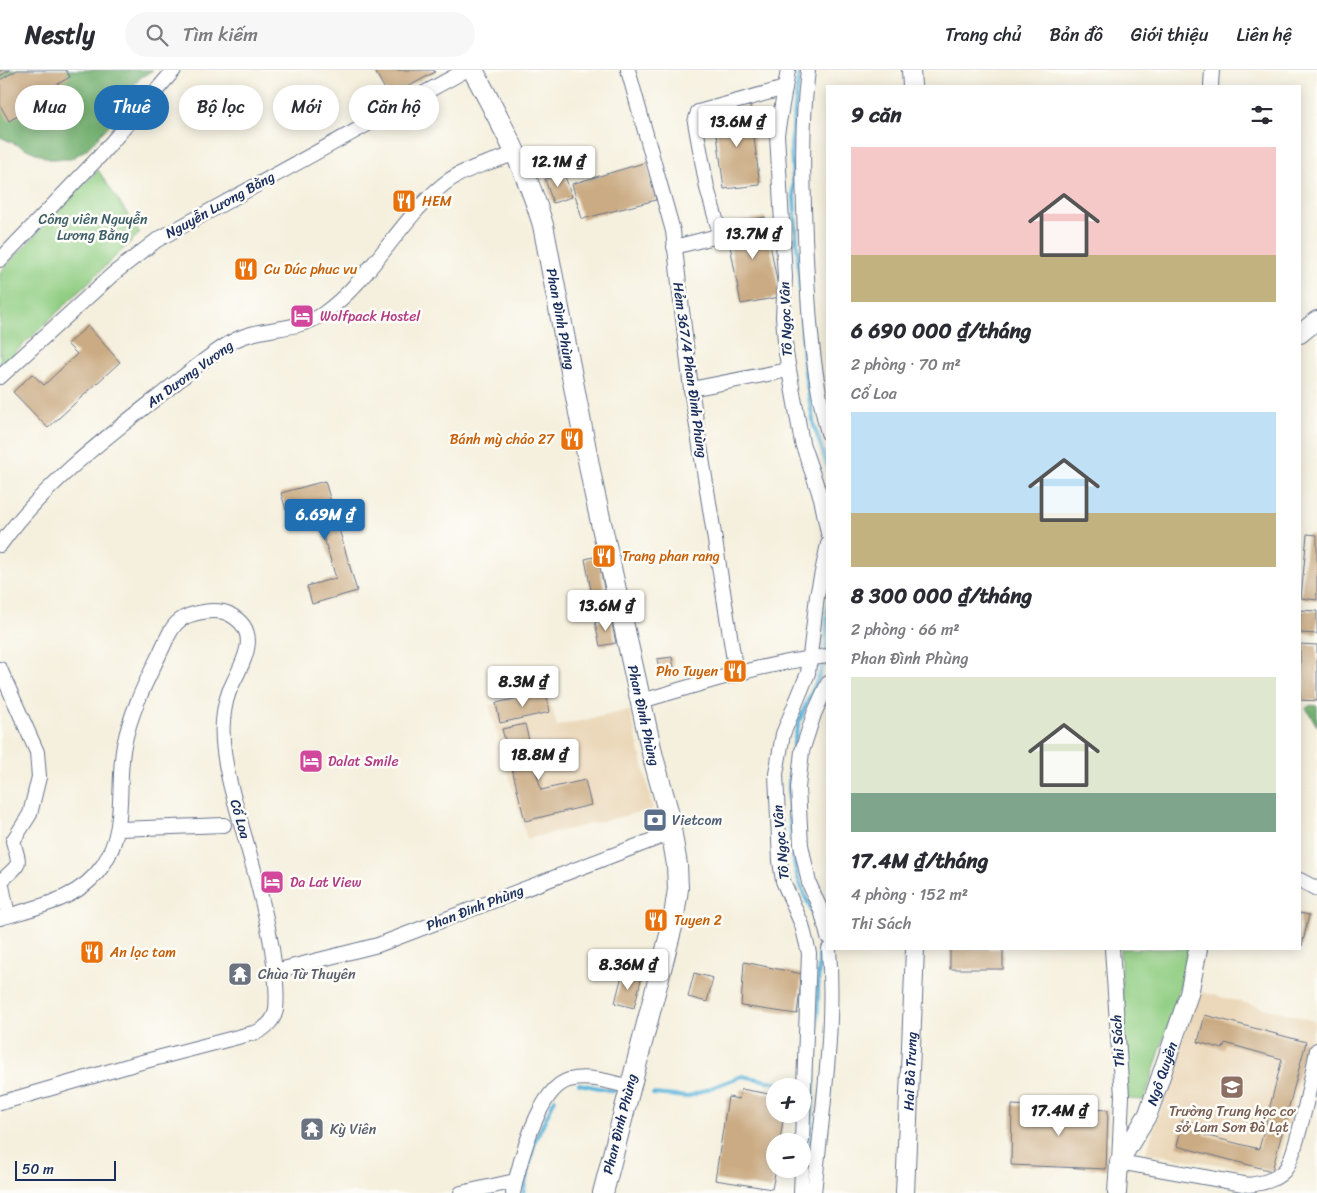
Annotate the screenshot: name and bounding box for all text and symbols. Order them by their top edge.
search box [125,12,475,57]
text: Nestly [25,14,95,56]
text: Tìm kiếm [183,18,258,51]
text: Trang chủ [945,19,1021,51]
text: Bản đồ [1049,19,1103,51]
text: Giới thiệu [1131,19,1208,51]
text: Liên hệ [1236,19,1292,51]
icon: search [143,21,171,49]
chip: Mua [15,85,84,130]
chip: Thuê [94,85,169,130]
chip: Bộ lọc [179,85,263,130]
chip: Mới [273,85,339,130]
chip: Căn hộ [349,85,439,130]
text: 9 căn [851,96,902,134]
icon: filters [1248,101,1276,129]
pin: 13.6M ₫ [691,106,783,148]
text: 13.6M ₫ [709,107,765,136]
pin: 12.1M ₫ [512,146,604,188]
text: 12.1M ₫ [531,147,585,176]
street label: Nguyễn Lương Bằng [161,164,279,246]
icon: home [1019,180,1109,270]
restaurant icon: HEM [391,188,417,214]
place label: HEM [422,189,452,214]
park label: Công viên Nguyễn Lương Bằng [38,207,148,248]
pin: 13.7M ₫ [707,218,799,260]
text: 13.7M ₫ [725,219,781,248]
restaurant icon: Cu Dúc phuc vu [233,256,259,282]
place label: Cu Dúc phuc vu [264,257,358,282]
street label: Phan Đình Phùng [539,266,583,372]
street label: Hẻm 367/4 Phan Đình Phùng [665,280,715,460]
street label: Tô Ngọc Vân [772,281,800,357]
hotel icon: Wolfpack Hostel [289,303,315,329]
place label: Wolfpack Hostel [320,304,421,329]
text: 6 690 000 ₫/tháng [851,312,1031,350]
street label: An Dương Vương [140,334,239,415]
text: 2 phòng · 70 m² [851,350,961,379]
text: Cổ Loa [851,379,897,408]
restaurant icon: Bánh mỳ chảo 27 [559,426,585,452]
place label: Bánh mỳ chảo 27 [450,427,555,452]
icon: home [1019,445,1109,535]
pin: 6.69M ₫ [279,498,371,541]
text: 6.69M ₫ [296,500,354,529]
restaurant icon: Trang phan rang [591,543,617,569]
place label: Trang phan rang [622,544,720,569]
text: 8 300 000 ₫/tháng [851,577,1032,615]
pin: 13.6M ₫ [560,590,652,632]
text: 13.6M ₫ [578,591,634,620]
text: 2 phòng · 66 m² [851,615,960,644]
text: Phan Đình Phùng [851,644,969,673]
restaurant icon: Pho Tuyen [722,658,748,684]
place label: Pho Tuyen [656,659,718,684]
street label: Phan Đình Phùng [620,662,667,769]
pin: 8.3M ₫ [482,666,564,708]
text: 8.3M ₫ [499,667,547,696]
icon: home [1019,710,1109,800]
pin: 18.8M ₫ [493,738,585,781]
text: 18.8M ₫ [511,740,567,769]
hotel icon: Dalat Smile [298,748,324,774]
place label: Dalat Smile [328,749,399,774]
street label: Cổ Loa [222,796,258,843]
street label: Tô Ngọc Vân [765,803,797,880]
bank icon: Vietcom [642,807,668,833]
place label: Vietcom [672,808,722,833]
text: 17.4M ₫/tháng [851,842,988,880]
hotel icon: Da Lat View [259,869,285,895]
place label: Da Lat View [290,870,362,895]
street label: Phan Đinh Phùng [422,878,528,938]
text: 4 phòng · 152 m² [851,880,968,909]
restaurant icon: Tuyen 2 [643,907,669,933]
place label: Tuyen 2 [674,908,722,933]
text: Thi Sách [851,909,911,938]
restaurant icon: An lạc tam [79,939,105,965]
place label: An lạc tam [109,940,176,965]
pin: 8.36M ₫ [582,948,674,991]
text: 8.36M ₫ [599,950,657,979]
temple icon: Chùa Từ Thuyên [227,961,253,987]
place label: Chùa Từ Thuyên [258,962,356,987]
street label: Thi Sách [1104,1014,1132,1068]
street label: Hai Bà Trưng [896,1031,924,1111]
street label: Ngô Quyền [1139,1038,1185,1109]
street label: Phan Đình Phùng [595,1071,645,1177]
school or university icon: Trường Trung học cơ sở Lam Sơn Đà Lạt [1219,1074,1245,1100]
map controls [766,1078,811,1178]
button: + [766,1078,811,1123]
pin: 17.4M ₫ [1013,1094,1105,1137]
text: 17.4M ₫ [1031,1096,1087,1125]
place label: Trường Trung học cơ sở Lam Sơn Đà Lạt [1169,1099,1296,1140]
temple icon: Kỳ Viên [299,1116,325,1142]
place label: Kỳ Viên [330,1117,377,1142]
button: − [766,1133,811,1178]
text: 50 m [22,1157,54,1182]
scale bar [15,1158,116,1181]

